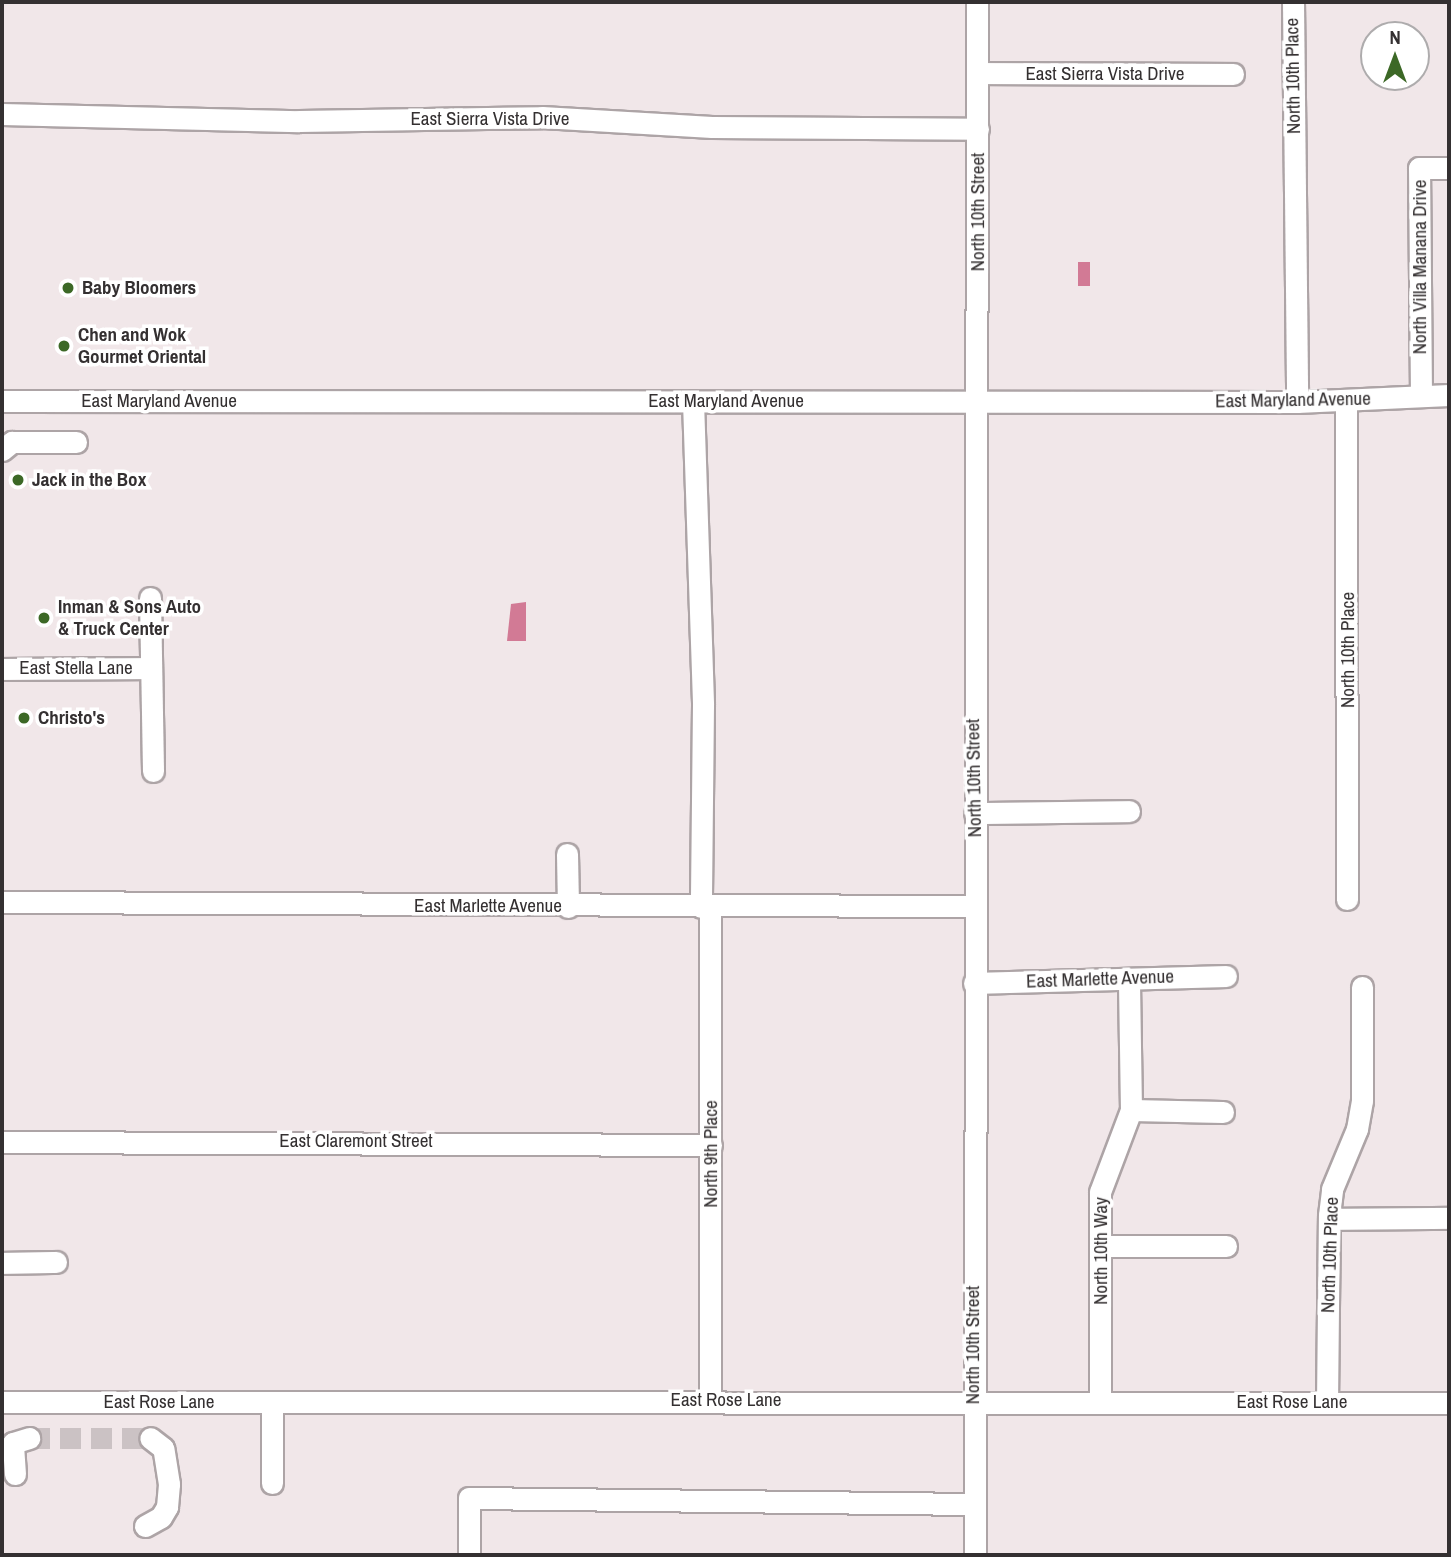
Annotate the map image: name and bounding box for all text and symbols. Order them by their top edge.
street label: North 10th Place [1281,18,1305,134]
north arrow [1360,21,1430,91]
text: N [1389,24,1401,50]
street label: East Sierra Vista Drive [1025,63,1185,85]
street label: East Sierra Vista Drive [410,108,570,130]
street label: North 10th Street [967,153,989,271]
street label: North Villa Manana Drive [1409,180,1431,354]
place label: Baby Bloomers [82,277,196,299]
marker: Baby Bloomers [60,280,76,296]
place label: Chen and Wok Gourmet Oriental [78,324,206,368]
marker: Chen and Wok Gourmet Oriental [56,338,72,354]
street label: East Maryland Avenue [1215,387,1371,413]
street label: East Maryland Avenue [81,390,237,412]
street label: East Maryland Avenue [648,390,804,412]
place label: Jack in the Box [32,469,146,491]
marker: Jack in the Box [10,472,26,488]
street label: North 10th Place [1337,592,1359,708]
place label: Inman & Sons Auto & Truck Center [58,596,202,640]
marker: Inman & Sons Auto & Truck Center [36,610,52,626]
street label: East Stella Lane [19,657,133,679]
place label: Christo's [38,707,105,729]
marker: Christo's [16,710,32,726]
street label: North 10th Street [962,718,986,838]
street label: East Marlette Avenue [414,895,562,917]
street label: East Marlette Avenue [1025,965,1175,993]
street label: North 9th Place [700,1100,722,1208]
street label: East Claremont Street [279,1130,433,1152]
street label: North 10th Way [1090,1197,1112,1305]
street label: North 10th Place [1317,1197,1343,1313]
street label: North 10th Street [962,1286,984,1404]
street label: East Rose Lane [671,1389,781,1411]
street label: East Rose Lane [104,1391,214,1413]
street label: East Rose Lane [1237,1391,1347,1413]

